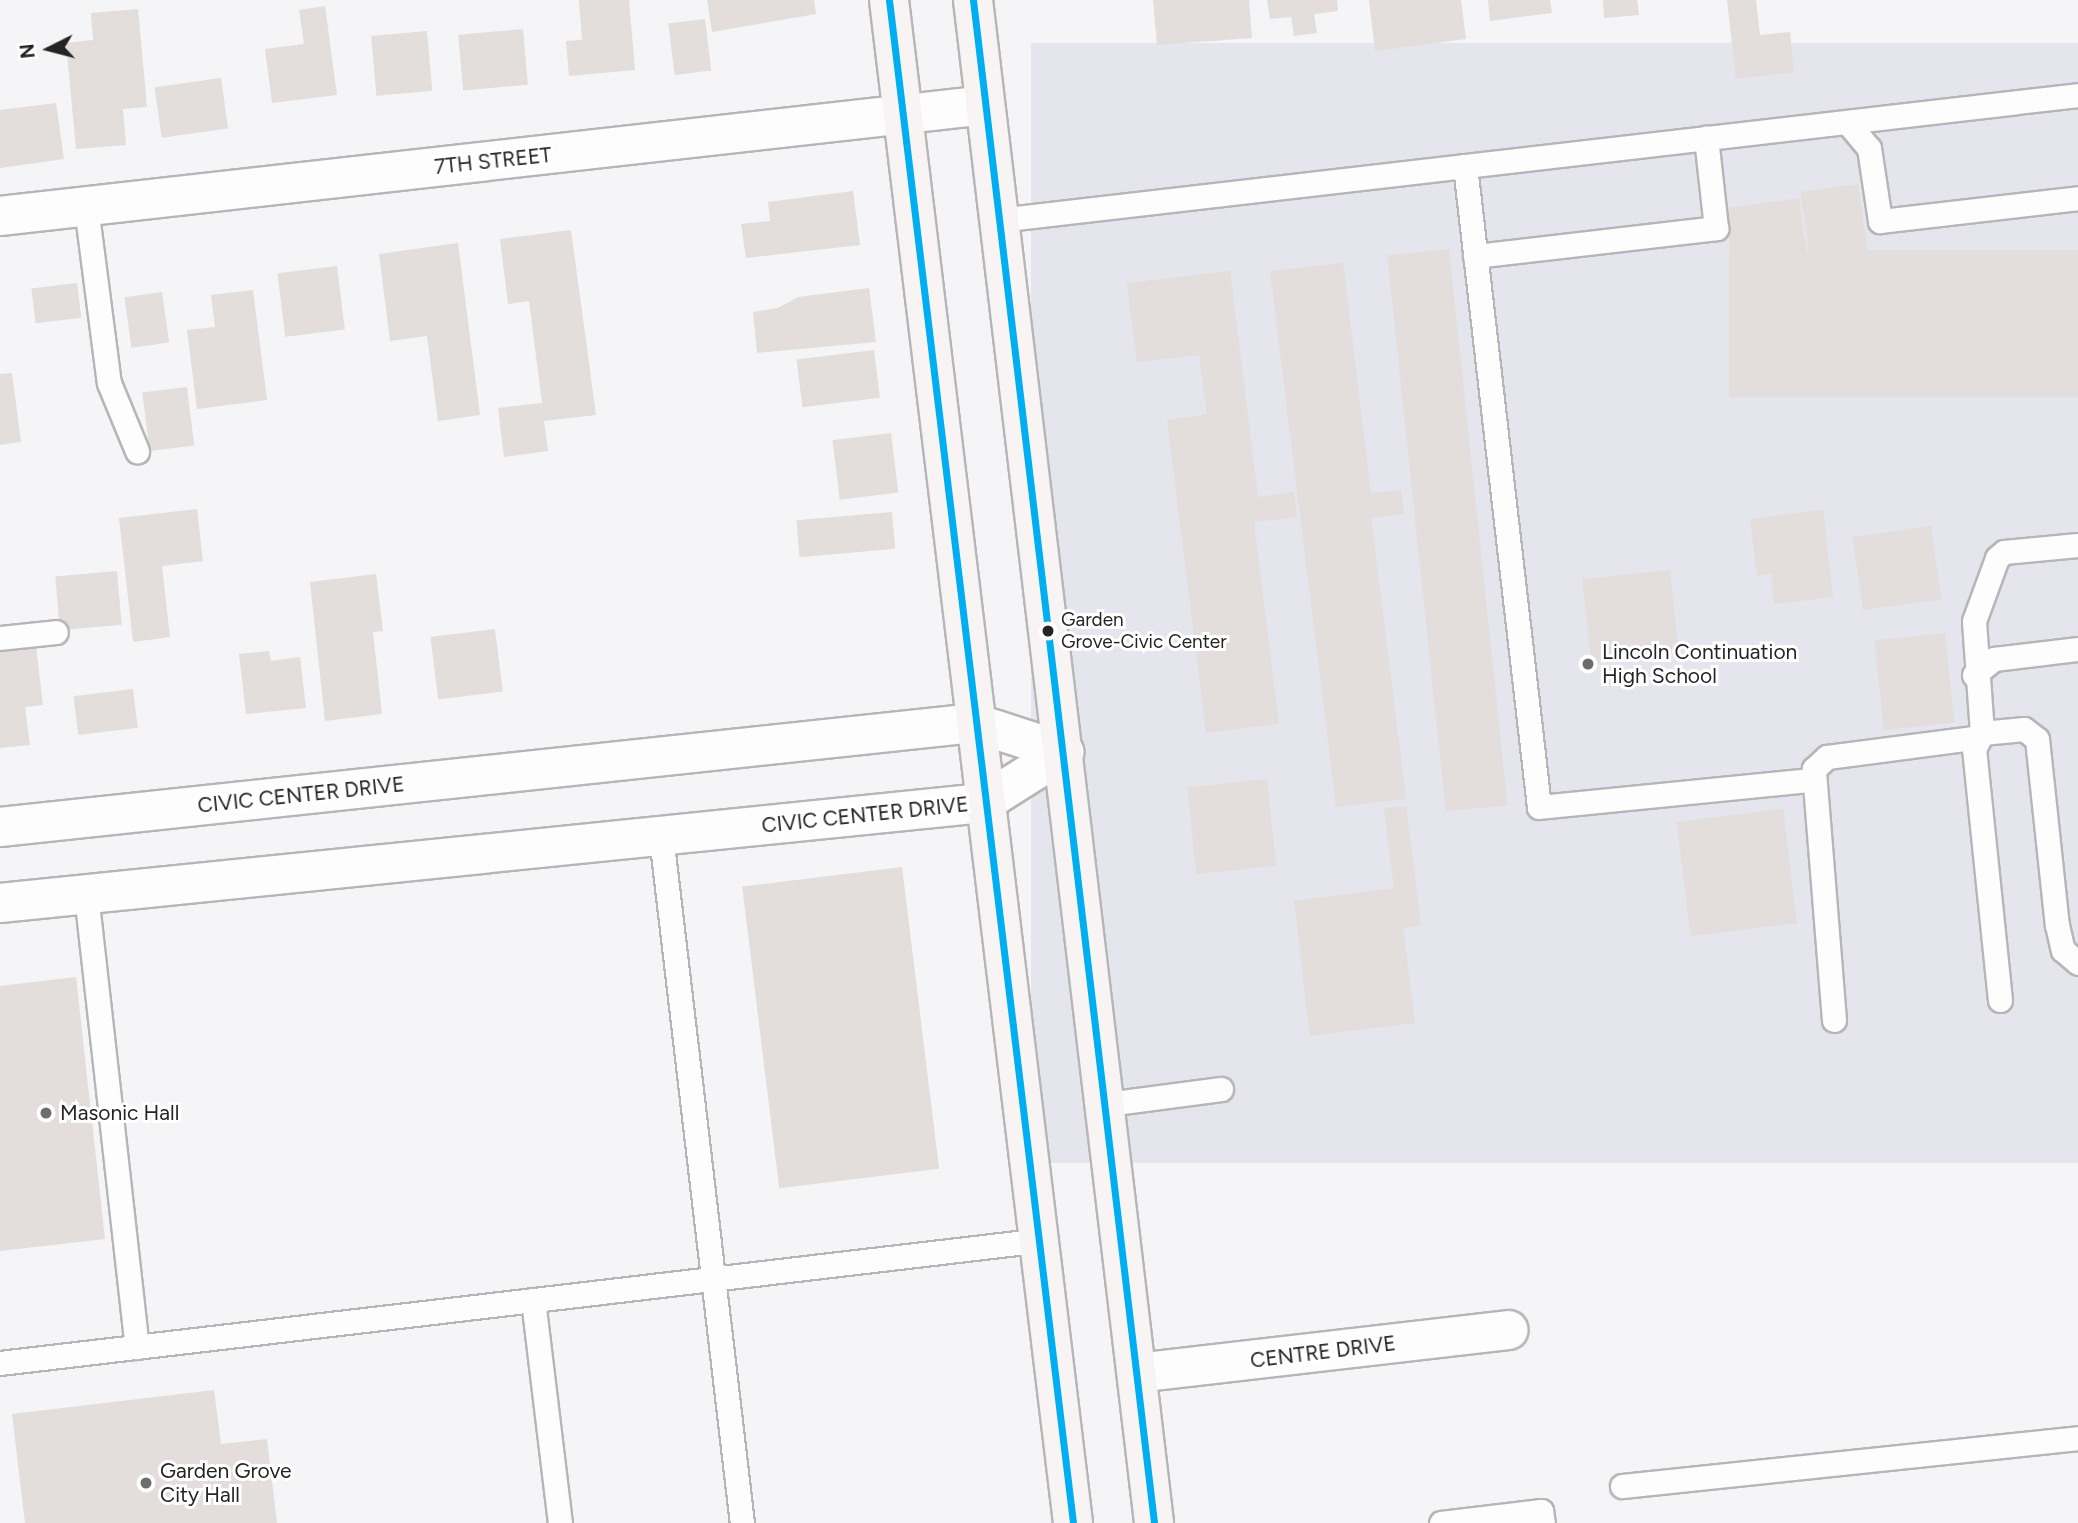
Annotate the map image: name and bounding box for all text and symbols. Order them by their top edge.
north arrow [14,14,84,84]
text: N [15,43,40,60]
street label: 7TH STREET [433,142,553,180]
place label: Garden Grove-Civic Center [1061,609,1227,653]
marker: Garden Grove-Civic Center [1041,624,1055,638]
place label: Lincoln Continuation High School [1602,639,1797,689]
marker: Lincoln Continuation High School [1580,656,1596,672]
street label: CIVIC CENTER DRIVE [196,772,406,818]
street label: CIVIC CENTER DRIVE [760,792,970,838]
place label: Masonic Hall [60,1100,179,1126]
marker: Masonic Hall [38,1105,54,1121]
street label: CENTRE DRIVE [1249,1331,1397,1373]
place label: Garden Grove City Hall [160,1458,292,1508]
marker: Garden Grove City Hall [138,1475,154,1491]

